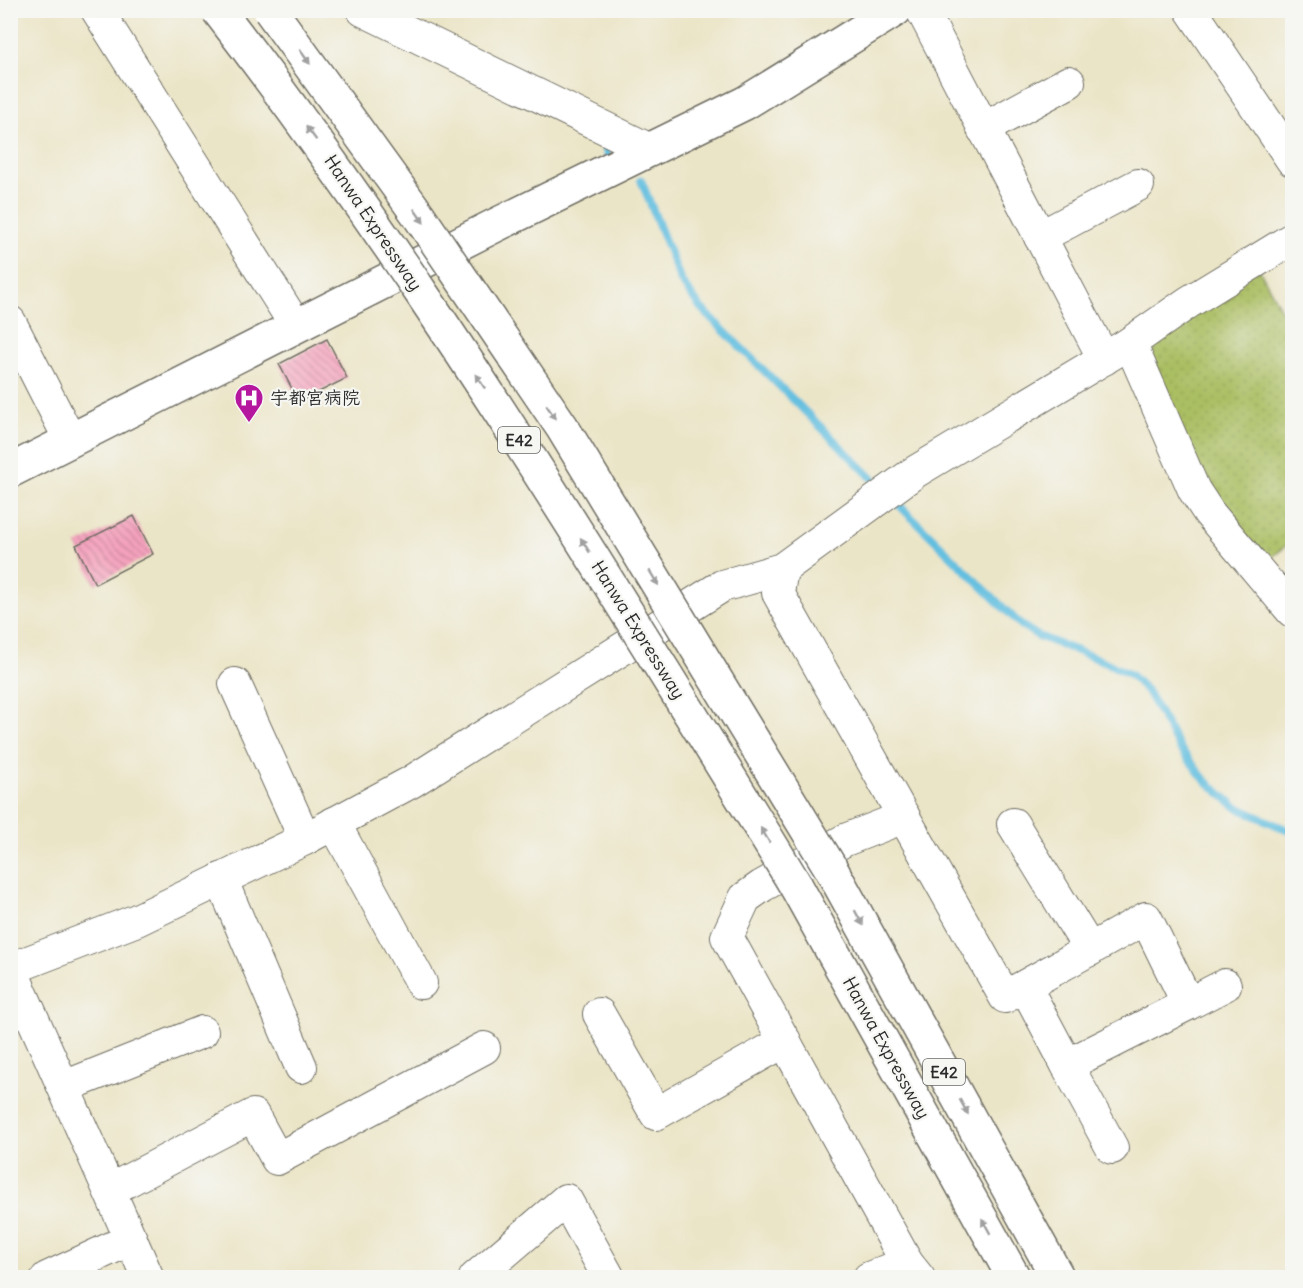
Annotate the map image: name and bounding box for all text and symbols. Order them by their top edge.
one-way arrow [299,49,311,65]
one-way arrow [304,125,317,141]
street label: Hanwa Expressway [319,150,427,295]
one-way arrow [413,208,424,224]
one-way arrow [474,373,485,389]
hospital icon: 宇都宮病院 [233,382,265,424]
place label: 宇都宮病院 [270,386,360,409]
one-way arrow [546,404,557,421]
road number: E42 [498,427,540,453]
one-way arrow [580,537,591,553]
street label: Hanwa Expressway [586,556,690,703]
one-way arrow [648,570,659,586]
one-way arrow [760,827,771,843]
one-way arrow [854,910,864,927]
street label: Hanwa Expressway [838,973,935,1123]
road number: E42 [923,1059,965,1085]
one-way arrow [958,1099,969,1115]
one-way arrow [981,1218,991,1235]

